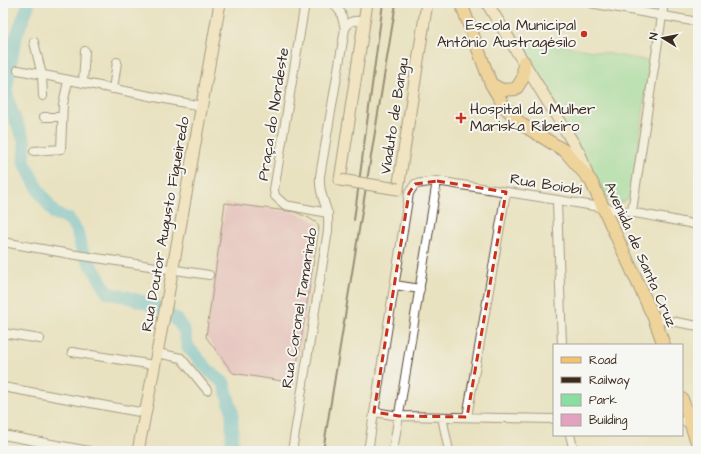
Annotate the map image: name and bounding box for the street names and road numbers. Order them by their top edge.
street label: Praça do Nordeste [253,46,294,182]
street label: Viaduto de Bangu [375,56,415,176]
street label: Rua Doutor Augusto Figueiredo [136,114,196,333]
street label: Rua Boiobi [508,168,584,201]
street label: Avenida de Santa Cruz [599,178,682,331]
street label: Rua Coronel Tamarindo [276,226,323,390]

